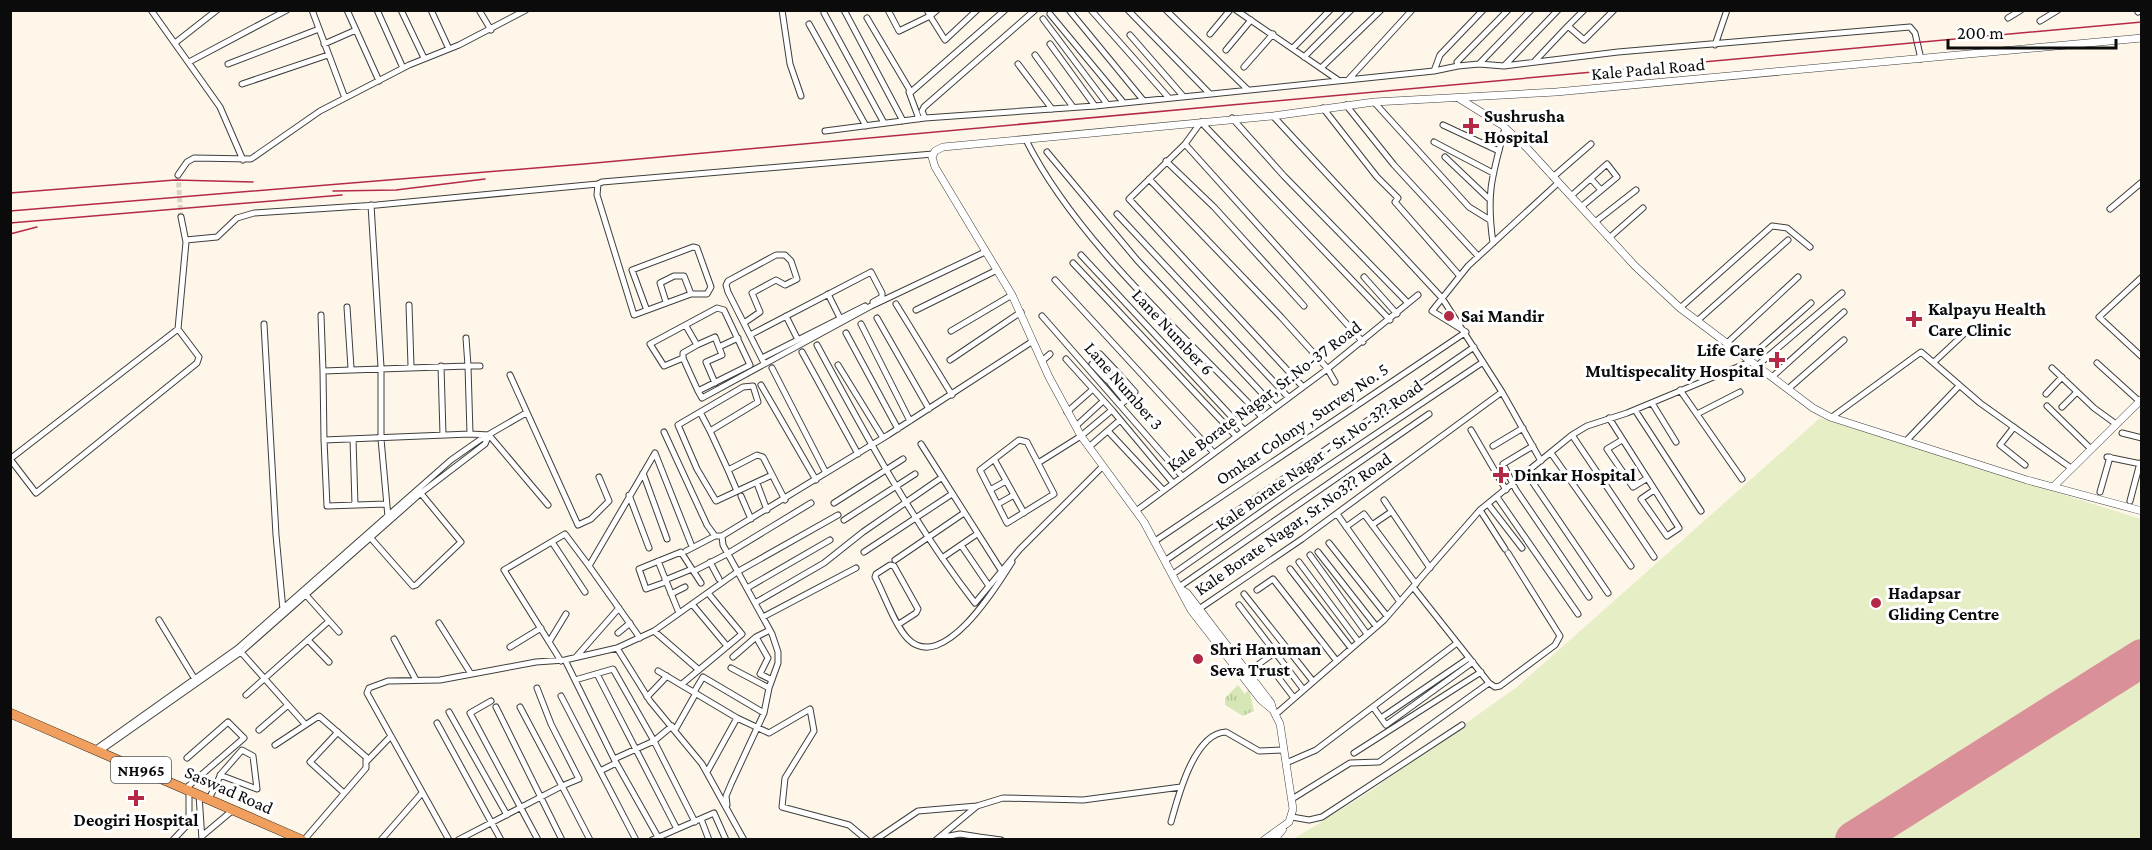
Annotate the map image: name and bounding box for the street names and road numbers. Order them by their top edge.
street label: Kale Padal Road [1590,54,1706,84]
street label: Lane Number 6 [1128,285,1218,379]
street label: Kale Borate Nagar, Sr.No-37 Road [1163,316,1365,475]
street label: Lane Number 3 [1081,338,1167,434]
street label: Omkar Colony , Survey No. 5 [1212,359,1392,489]
street label: Kale Borate Nagar - Sr.No-3?? Road [1212,375,1427,534]
street label: Kale Borate Nagar, Sr.No3?? Road [1191,448,1395,600]
road number: NH965 [111,757,171,783]
street label: Saswad Road [182,762,277,819]

